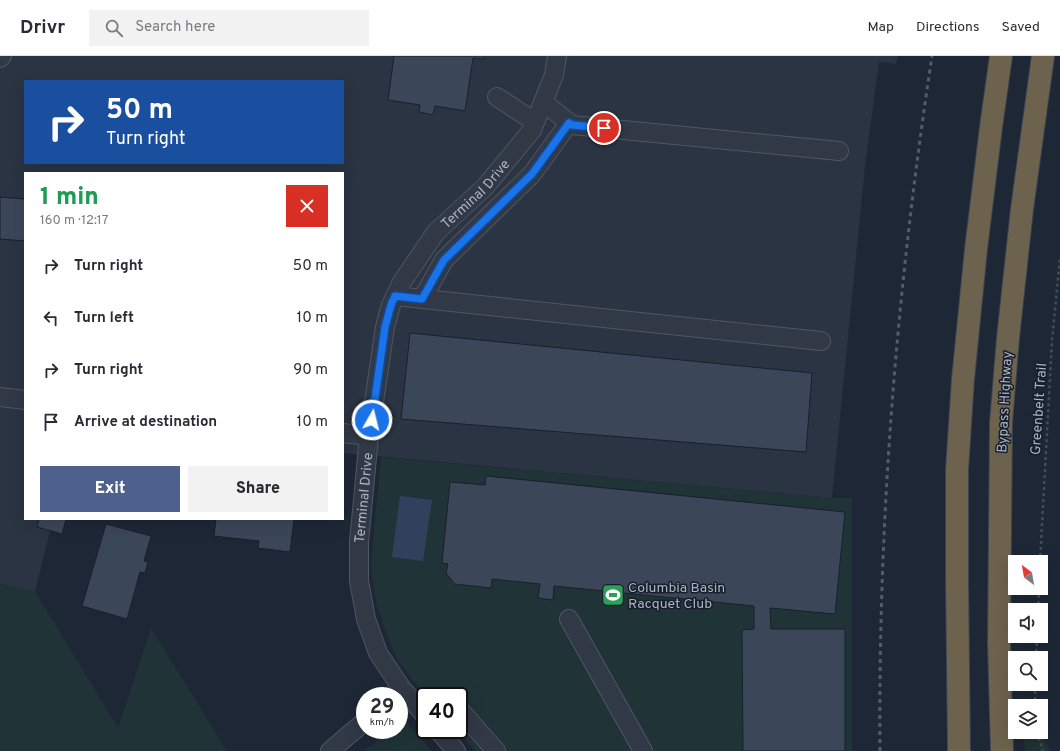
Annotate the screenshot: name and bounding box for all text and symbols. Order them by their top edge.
search box [89,10,369,46]
text: Drivr [20,16,65,40]
icon: search [103,17,125,39]
text: Search here [135,18,215,37]
text: Map [868,19,894,36]
text: Directions [916,19,980,36]
text: Saved [1002,19,1040,36]
text: 50 m [106,93,173,129]
icon: right [40,96,92,148]
pin [587,111,621,145]
icon: arrive [593,117,615,139]
text: Turn right [106,128,186,151]
street label: Terminal Drive [438,156,514,233]
text: 1 min [40,183,99,213]
button: close [286,185,328,227]
text: 160 m · 12:17 [40,213,108,229]
icon: right [40,255,62,277]
text: Turn right [74,257,143,276]
text: 50 m [293,257,328,276]
icon: left [40,307,62,329]
text: Turn left [74,309,134,328]
text: 10 m [297,309,328,328]
street label: Bypass Highway [994,351,1017,453]
icon: right [40,359,62,381]
text: Turn right [74,361,143,380]
text: 90 m [293,361,328,380]
street label: Greenbelt Trail [1028,363,1051,456]
position arrow [351,399,393,441]
icon: arrive [40,411,62,433]
text: Arrive at destination [74,413,217,432]
text: 10 m [297,413,328,432]
street label: Terminal Drive [352,452,377,544]
button: Exit [40,466,180,512]
button: Share [188,466,328,512]
north arrow [1008,555,1048,595]
map controls [1008,555,1048,739]
place label: Columbia Basin Racquet Club [628,580,725,613]
sports icon: Columbia Basin Racquet Club [600,582,626,608]
button: sound [1008,603,1048,643]
button: search [1008,651,1048,691]
speed limit sign: 40 [416,687,468,739]
text: 29 [370,695,394,721]
button: layers [1008,699,1048,739]
text: km/h [370,716,394,729]

